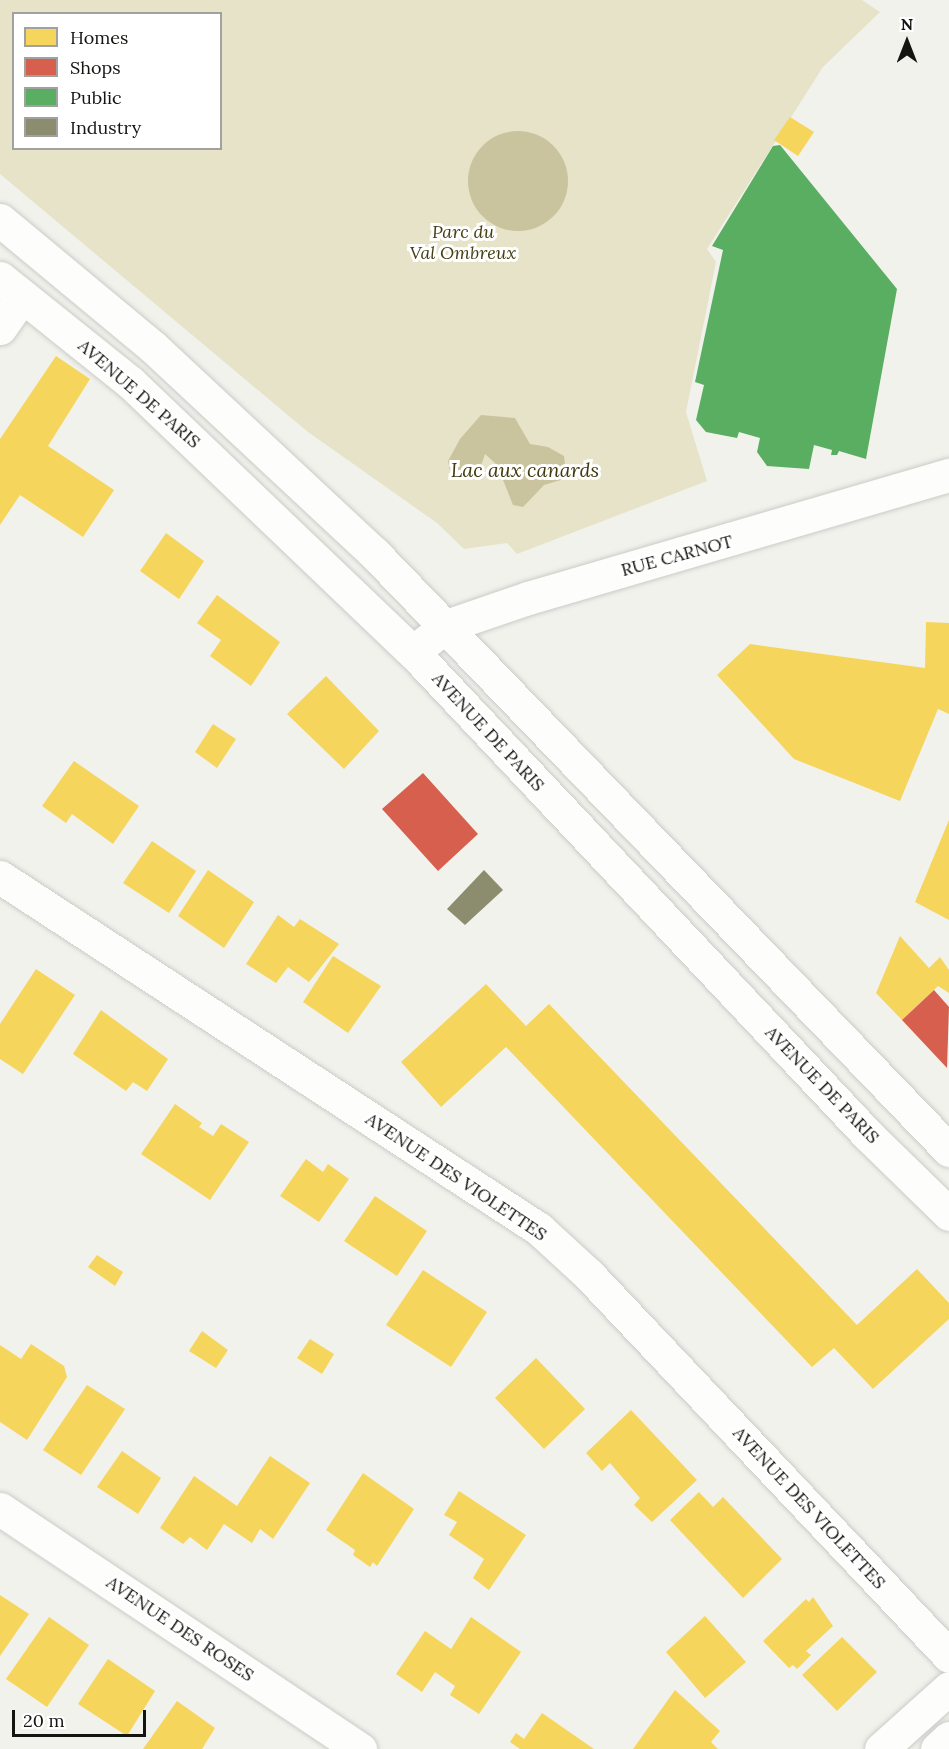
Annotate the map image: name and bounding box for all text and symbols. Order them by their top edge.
legend [12,12,222,150]
north arrow [877,12,937,72]
text: N [901,14,913,34]
text: Homes [70,26,128,49]
text: Shops [70,56,121,79]
text: Public [70,86,122,109]
text: Industry [70,116,141,139]
park label: Parc du Val Ombreux [410,222,516,264]
street label: AVENUE DE PARIS [73,335,205,453]
water label: Lac aux canards [451,457,599,481]
street label: RUE CARNOT [619,531,735,581]
street label: AVENUE DE PARIS [427,668,549,796]
street label: AVENUE DE PARIS [760,1022,884,1148]
street label: AVENUE DES VIOLETTES [361,1108,551,1246]
street label: AVENUE DES VIOLETTES [728,1422,890,1594]
street label: AVENUE DES ROSES [102,1572,258,1686]
scale bar [15,1698,148,1736]
text: 20 m [23,1709,65,1732]

